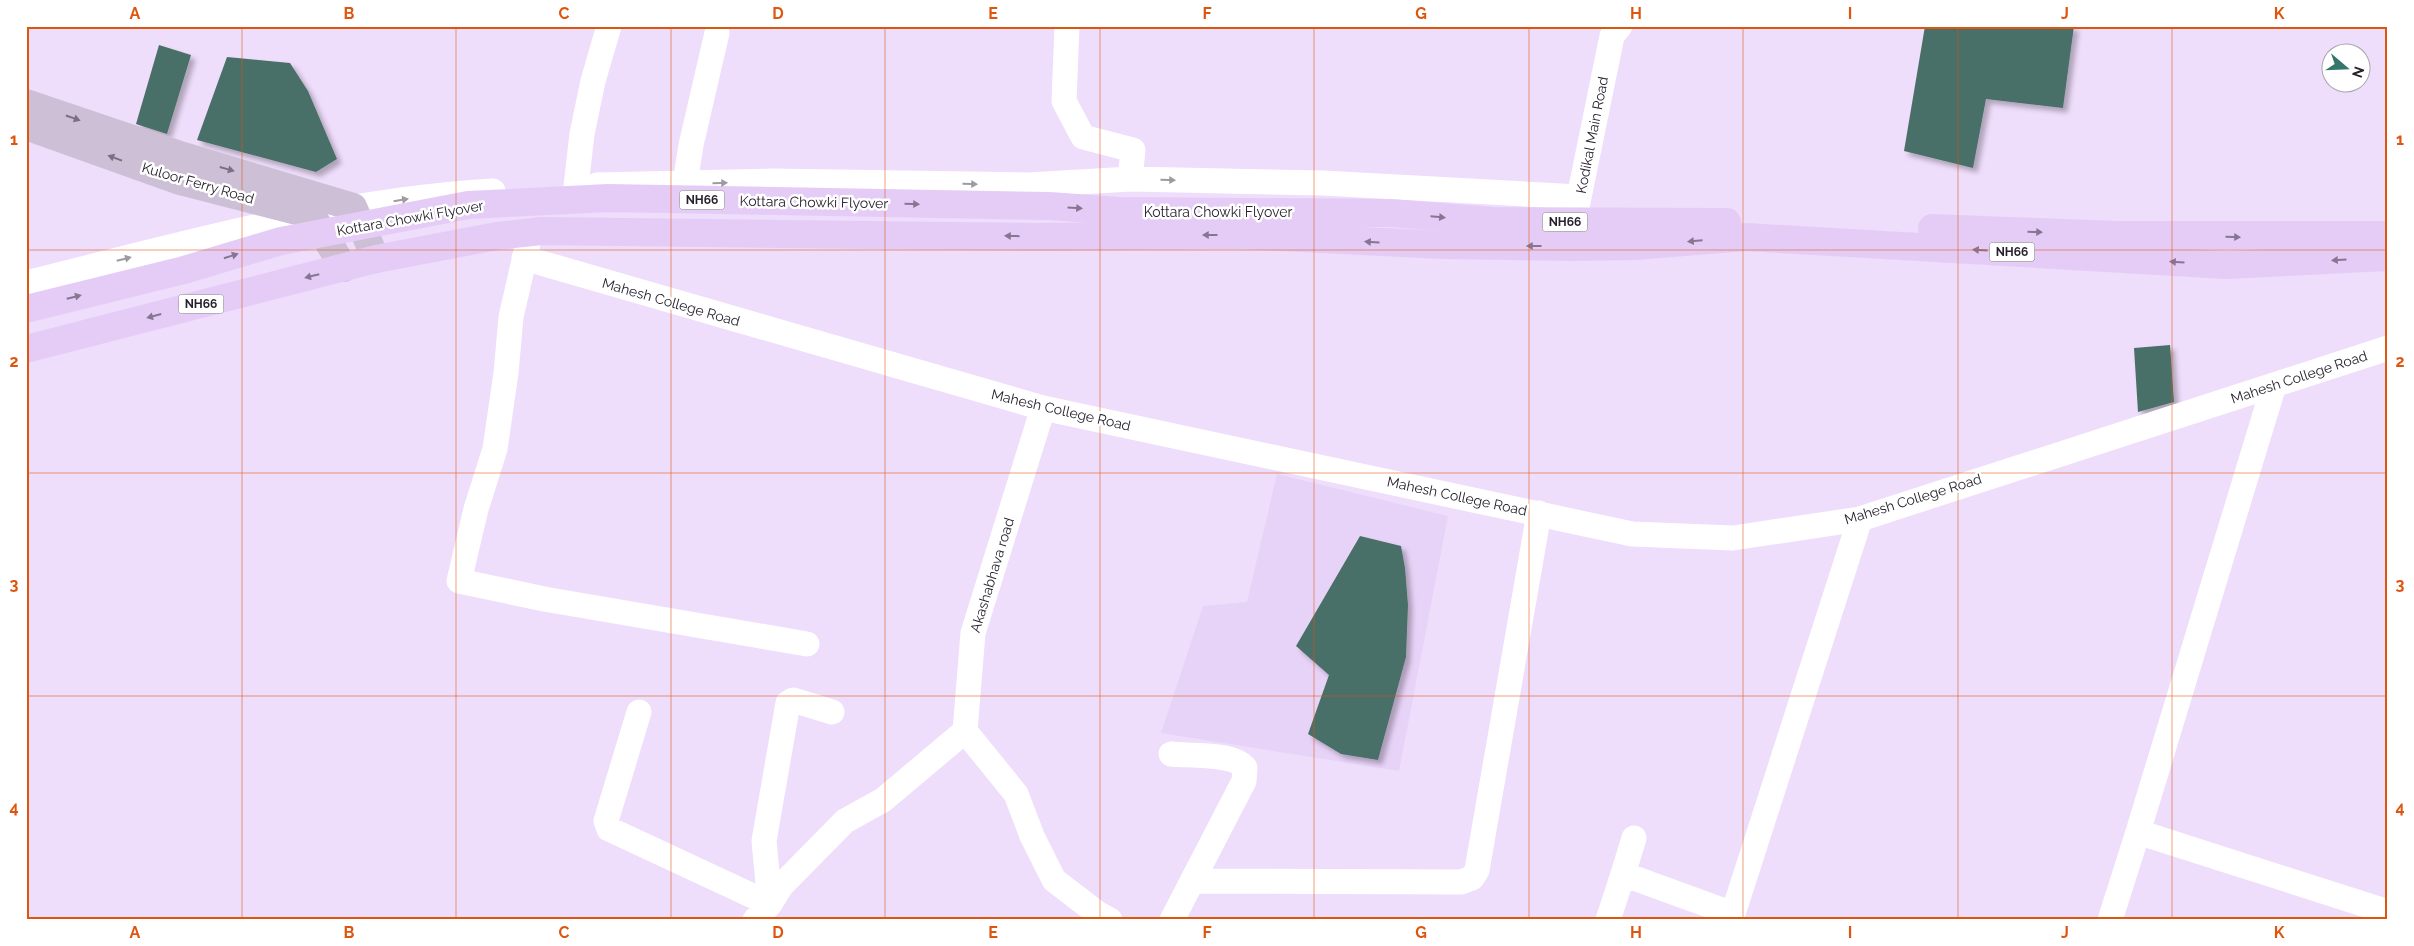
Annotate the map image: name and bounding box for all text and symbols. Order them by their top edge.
text: A [130,4,141,23]
text: B [344,4,355,23]
text: C [559,4,570,23]
text: D [772,4,784,23]
text: E [988,4,998,23]
text: F [1202,4,1212,23]
text: G [1415,4,1427,23]
text: H [1630,4,1642,23]
text: I [1848,4,1852,23]
text: J [2061,4,2069,23]
text: K [2274,4,2285,23]
north arrow [2322,42,2372,92]
text: N [2349,65,2368,80]
street label: Kodikal Main Road [1573,75,1611,195]
one-way arrow [65,115,80,122]
text: 1 [10,130,18,149]
text: 1 [2396,130,2404,149]
one-way arrow [107,154,122,161]
street label: Kuloor Ferry Road [140,159,256,207]
one-way arrow [219,166,234,174]
one-way arrow [1160,176,1176,184]
one-way arrow [713,178,729,186]
one-way arrow [962,181,978,189]
road number: NH66 [680,190,724,210]
street label: Kottara Chowki Flyover [740,193,889,211]
one-way arrow [393,195,409,203]
street label: Kottara Chowki Flyover [335,197,485,239]
one-way arrow [905,200,921,208]
one-way arrow [1067,204,1083,212]
street label: Kottara Chowki Flyover [1144,204,1292,220]
road number: NH66 [1542,212,1588,232]
one-way arrow [1430,213,1446,221]
one-way arrow [2028,229,2044,237]
one-way arrow [1004,232,1020,240]
one-way arrow [1201,232,1217,240]
one-way arrow [2225,233,2241,241]
one-way arrow [1364,237,1380,245]
one-way arrow [1687,238,1703,246]
one-way arrow [1526,242,1542,250]
road number: NH66 [1990,242,2034,262]
one-way arrow [1971,245,1987,253]
one-way arrow [223,251,238,259]
one-way arrow [117,254,132,262]
one-way arrow [2331,256,2347,264]
one-way arrow [2168,257,2184,265]
one-way arrow [305,272,320,280]
street label: Mahesh College Road [600,275,742,329]
one-way arrow [66,293,81,301]
road number: NH66 [178,294,224,314]
one-way arrow [147,312,162,320]
street label: Mahesh College Road [2229,347,2369,407]
text: 2 [9,352,19,371]
text: 2 [2395,352,2405,371]
street label: Mahesh College Road [990,386,1132,434]
street label: Mahesh College Road [1843,471,1983,527]
street label: Mahesh College Road [1386,473,1528,519]
street label: Akashabhava road [967,516,1017,634]
text: 3 [10,575,19,594]
text: 3 [2396,575,2405,594]
text: 4 [9,798,19,817]
text: 4 [2395,798,2405,817]
text: A [130,923,141,942]
text: B [344,923,355,942]
text: C [559,923,570,942]
text: D [772,923,784,942]
text: E [988,923,998,942]
text: F [1202,923,1212,942]
text: G [1415,923,1427,942]
text: H [1630,923,1642,942]
text: I [1848,923,1852,942]
text: J [2061,923,2069,942]
text: K [2274,923,2285,942]

